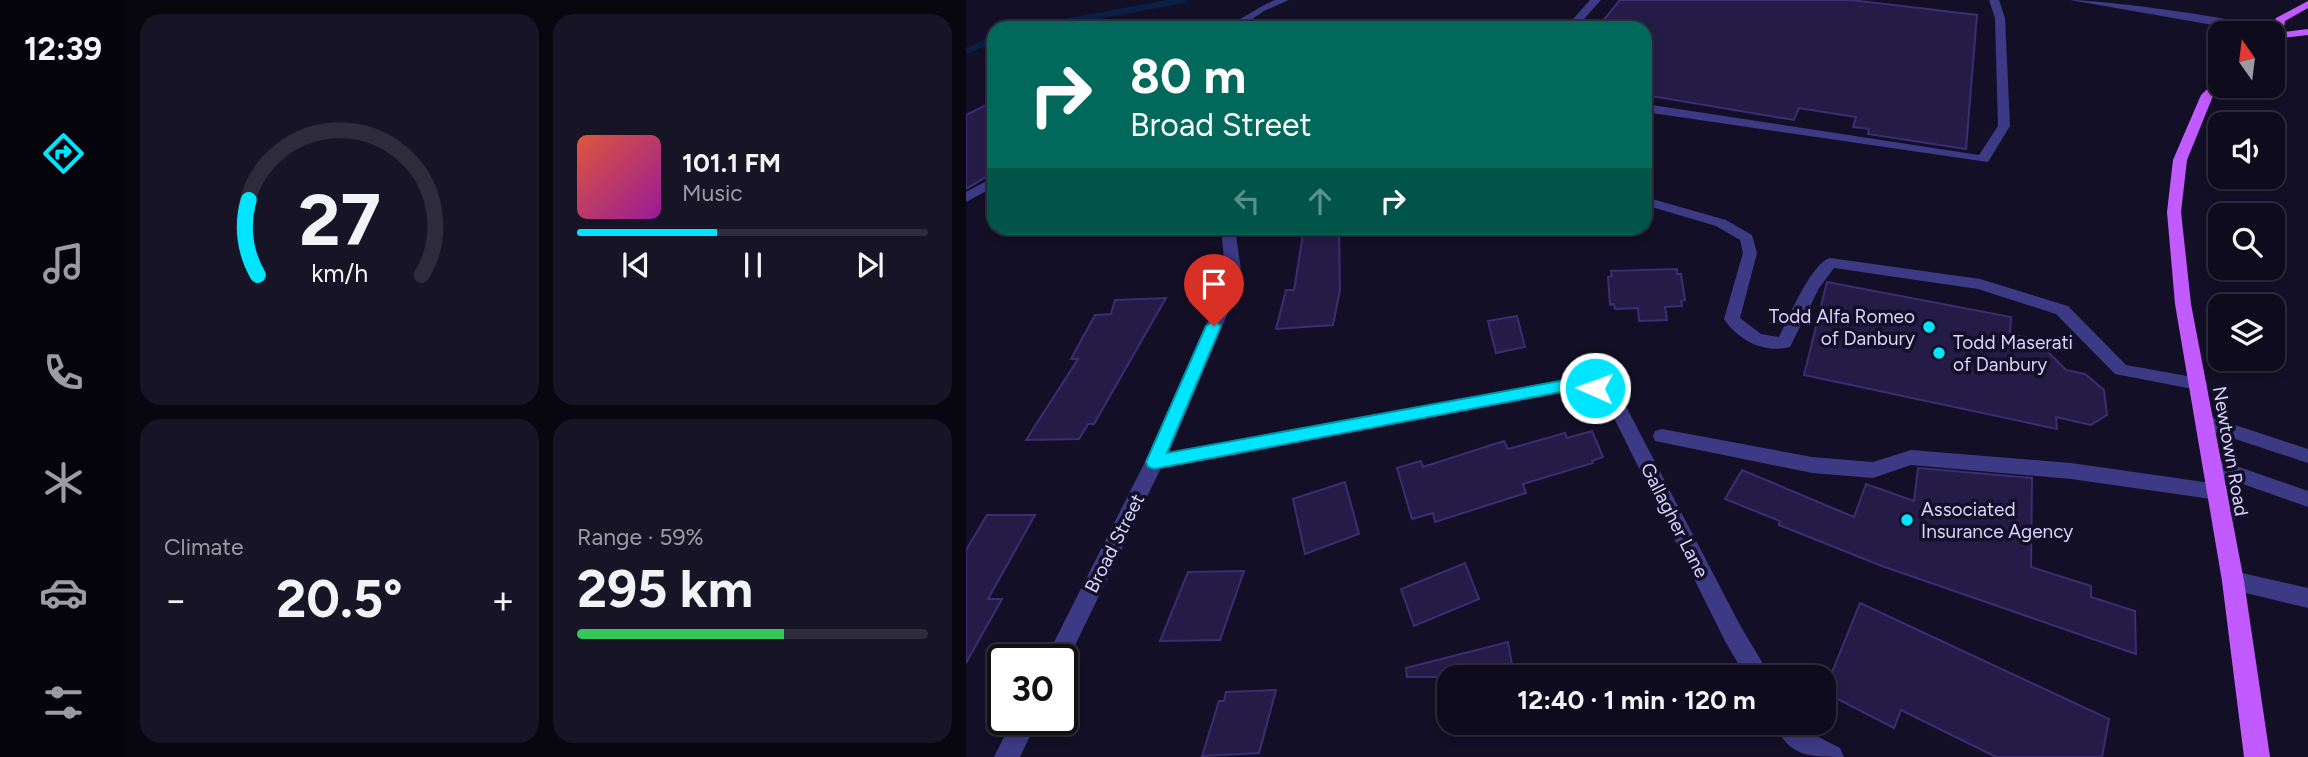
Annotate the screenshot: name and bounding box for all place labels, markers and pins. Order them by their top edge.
pin [1184,254,1244,326]
place label: Todd Alfa Romeo of Danbury [1769,305,1915,350]
marker: Todd Alfa Romeo of Danbury [1921,319,1937,335]
place label: Todd Maserati of Danbury [1953,331,2073,376]
marker: Todd Maserati of Danbury [1931,345,1947,361]
place label: Associated Insurance Agency [1921,498,2073,543]
marker: Associated Insurance Agency [1899,512,1915,528]

